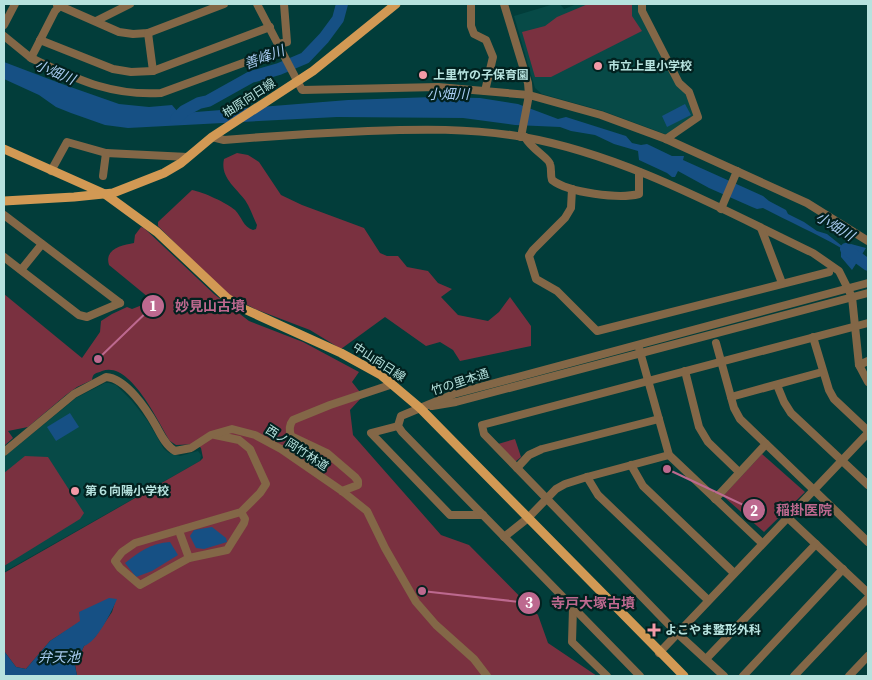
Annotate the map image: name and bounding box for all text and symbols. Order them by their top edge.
water label: 善峰川 [241,39,289,74]
water label: 小畑川 [32,55,80,90]
place label: 市立上里小学校 [608,58,692,74]
marker: 市立上里小学校 [592,60,604,72]
place label: 上里竹の子保育園 [433,67,529,83]
marker: 上里竹の子保育園 [417,69,429,81]
street label: 柚原向日線 [219,75,279,121]
water label: 小畑川 [427,84,471,104]
water label: 小畑川 [812,207,860,246]
callout: 妙見山古墳 [140,291,255,320]
text: 1 [149,295,157,316]
text: 妙見山古墳 [175,296,245,316]
street label: 中山向日線 [349,339,409,385]
street label: 竹の里本通 [429,365,491,399]
street label: 西ノ岡竹林道 [262,422,332,474]
place label: 第６向陽小学校 [85,483,169,499]
marker: 第６向陽小学校 [69,485,81,497]
callout: 稲掛医院 [741,496,842,525]
text: 2 [750,500,758,521]
text: 稲掛医院 [776,500,832,520]
callout: 寺戸大塚古墳 [516,589,645,618]
text: 3 [525,592,533,613]
text: 寺戸大塚古墳 [551,593,635,613]
place label: よこやま整形外科 [665,622,761,638]
marker: よこやま整形外科 [647,623,661,637]
water label: 弁天池 [38,647,82,667]

